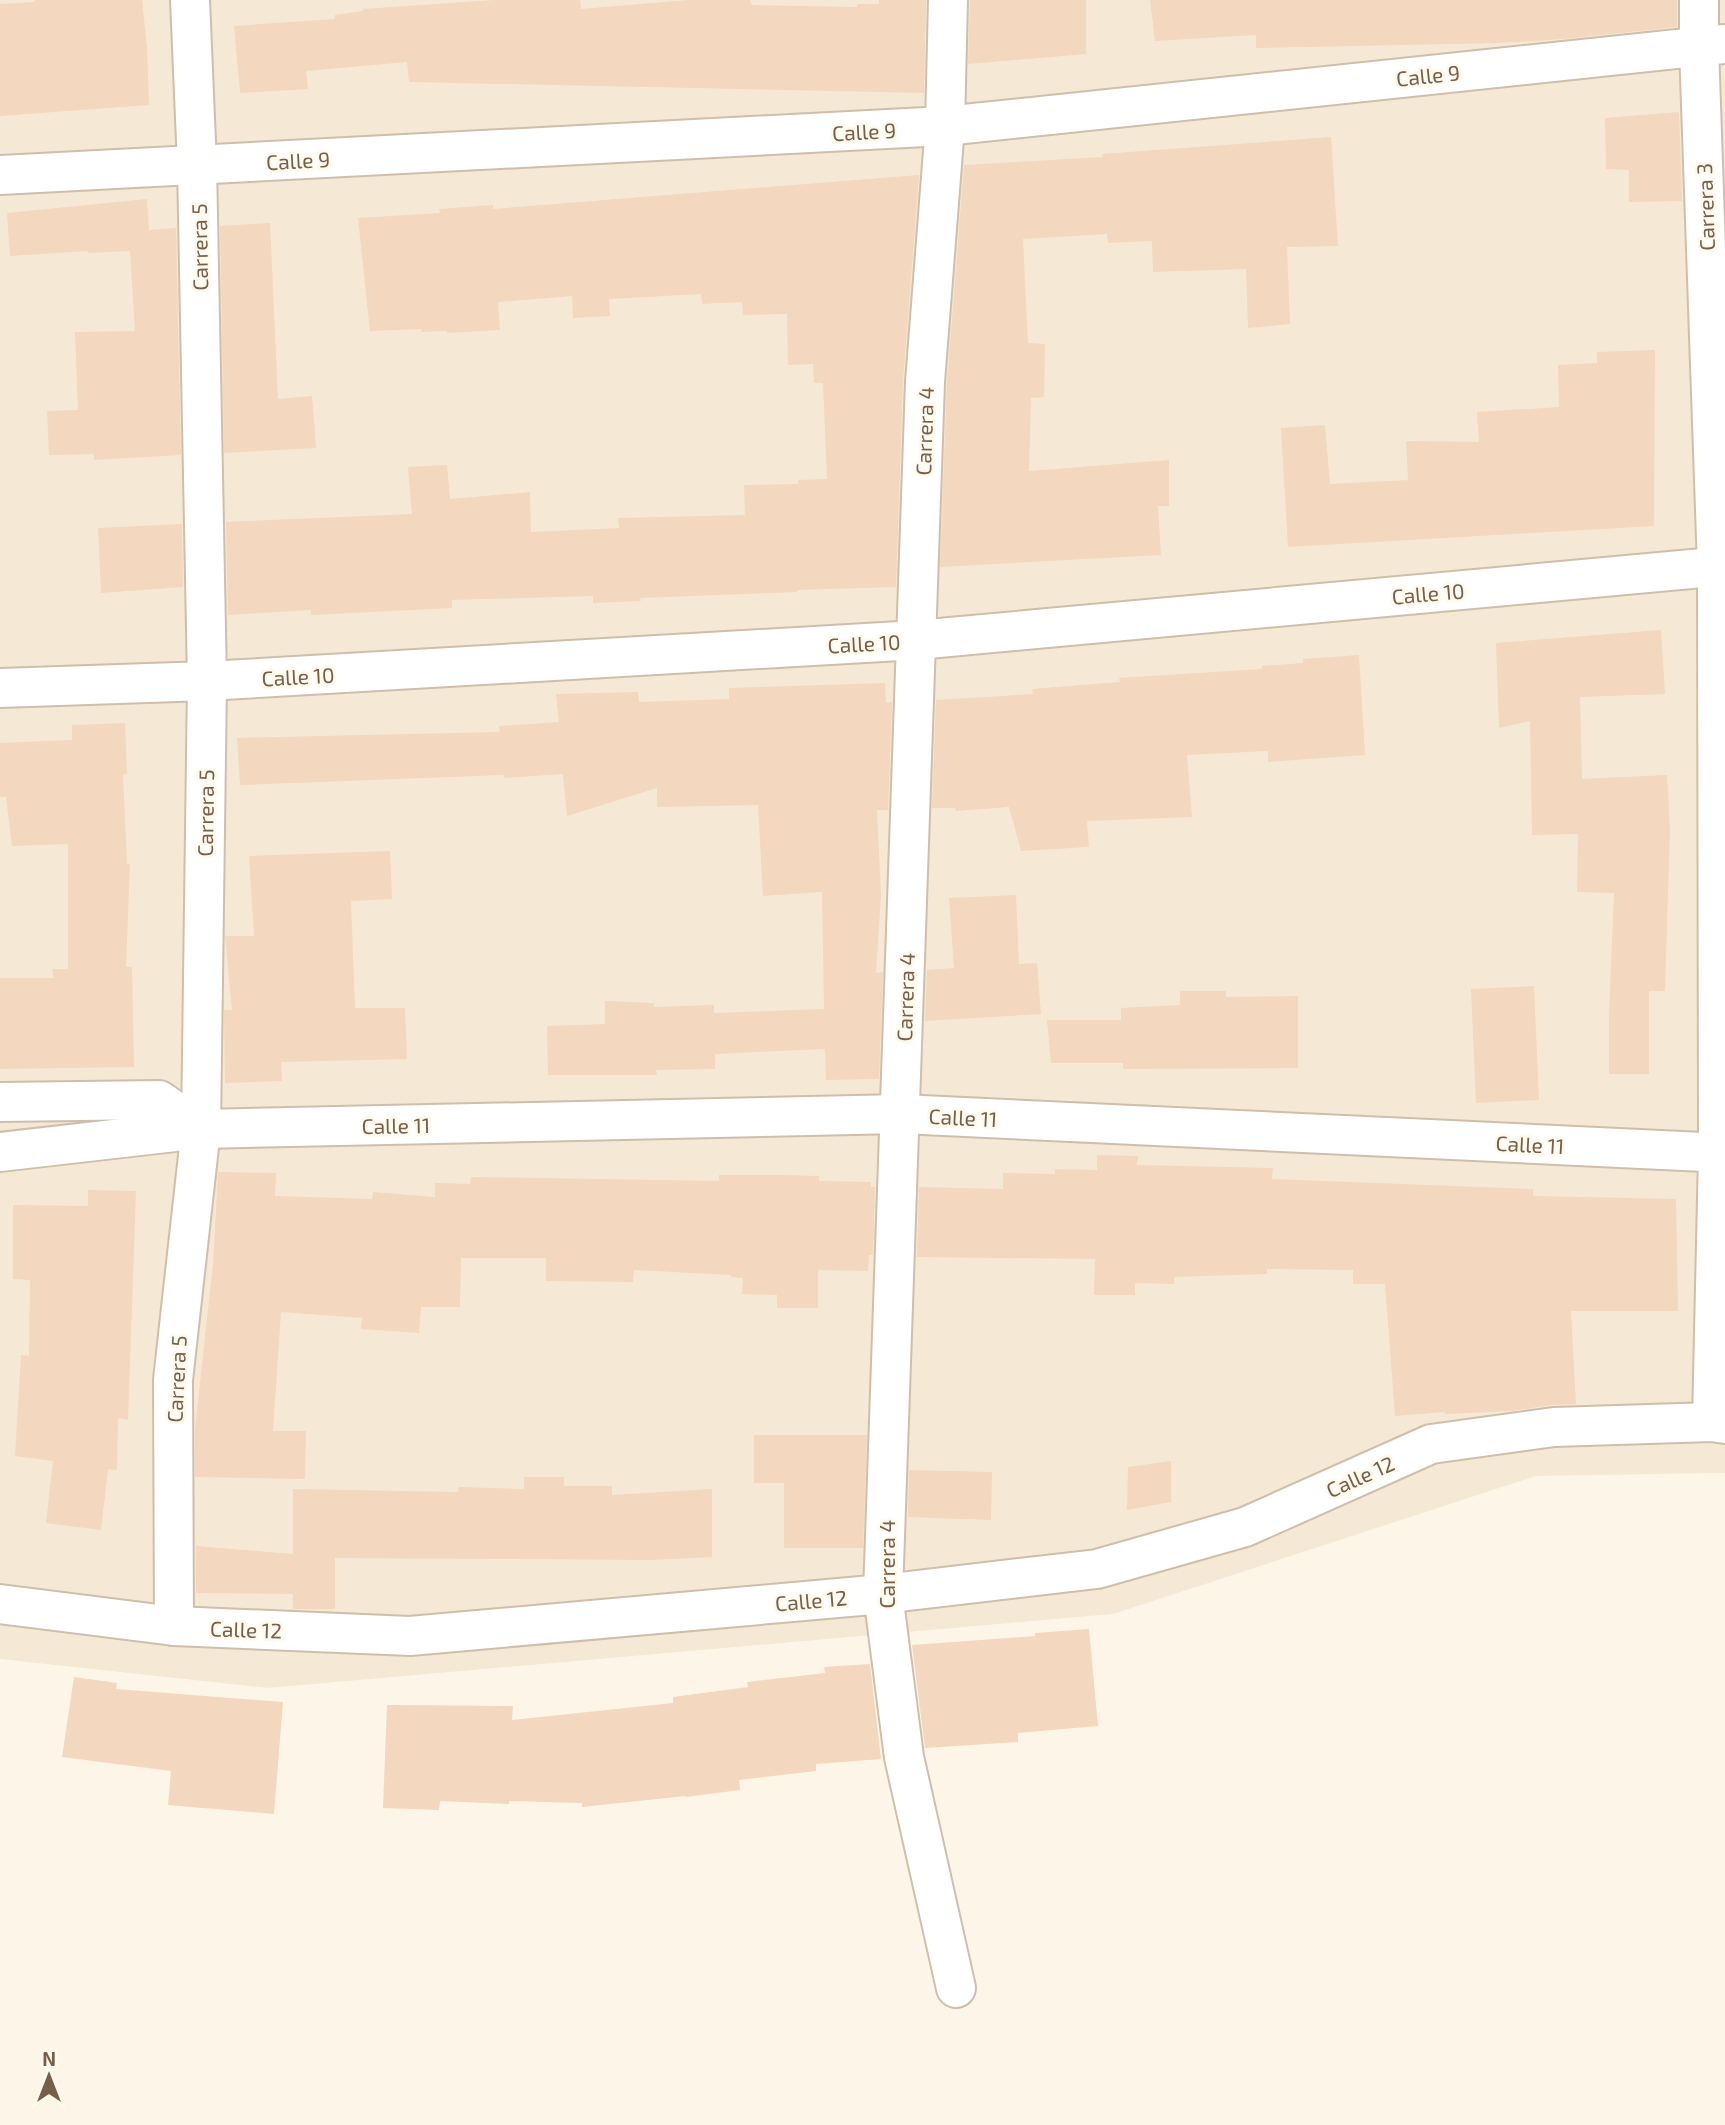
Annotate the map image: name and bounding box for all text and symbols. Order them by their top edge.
street label: Calle 9 [1395,59,1461,91]
street label: Calle 9 [831,117,897,145]
street label: Calle 9 [265,146,331,174]
street label: Carrera 3 [1691,163,1719,251]
street label: Carrera 5 [186,203,212,291]
street label: Carrera 4 [910,386,938,476]
street label: Calle 10 [1391,577,1465,609]
street label: Calle 10 [827,629,901,657]
street label: Calle 10 [261,662,335,690]
street label: Carrera 5 [192,769,218,857]
street label: Carrera 4 [891,952,919,1042]
street label: Calle 11 [928,1103,998,1131]
street label: Calle 11 [361,1112,431,1138]
street label: Calle 11 [1495,1130,1565,1158]
street label: Carrera 5 [161,1335,191,1423]
street label: Calle 12 [1322,1450,1398,1502]
street label: Carrera 4 [874,1520,899,1608]
street label: Calle 12 [774,1584,848,1616]
street label: Calle 12 [210,1615,282,1643]
north arrow [14,2041,84,2111]
text: N [42,2047,56,2070]

